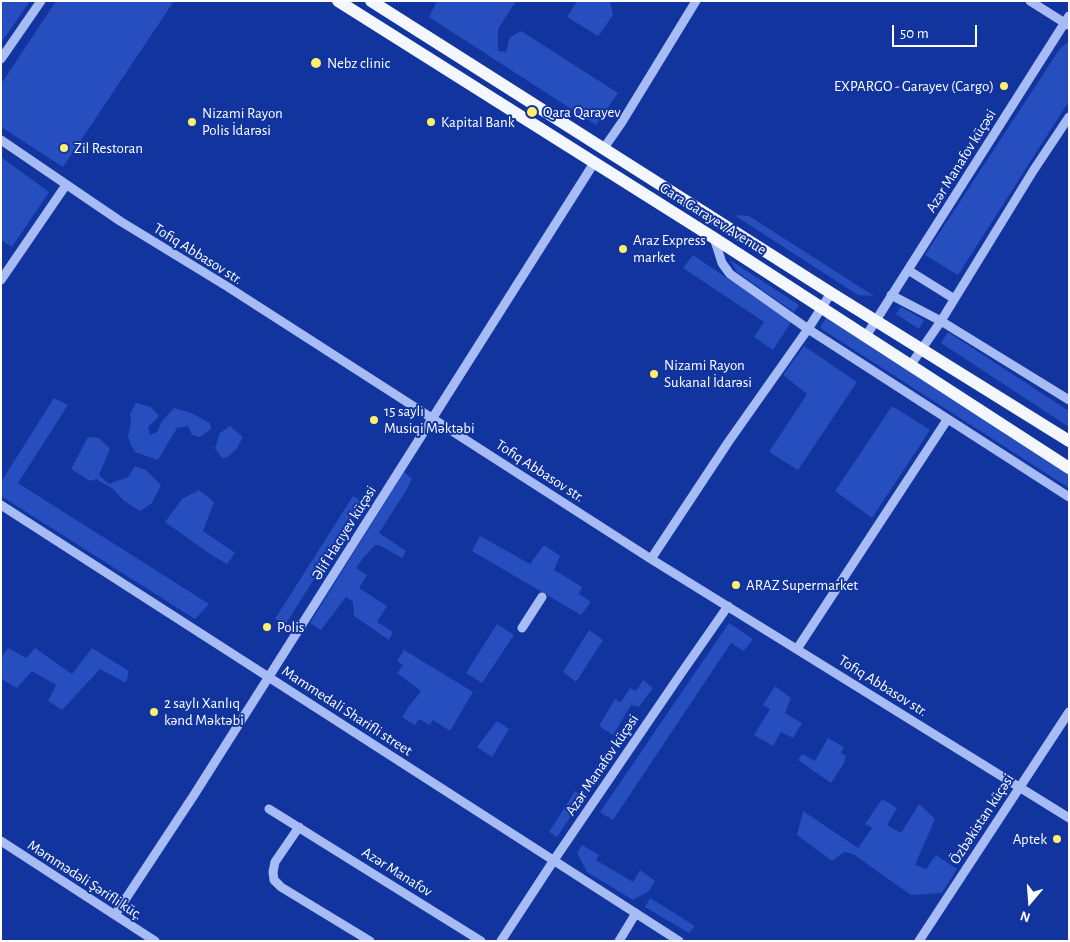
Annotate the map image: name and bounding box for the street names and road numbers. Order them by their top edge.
street label: Azər Manafov küçəsi [922,106,1000,216]
street label: Gara Garayev Avenue [656,179,770,259]
street label: Tofiq Abbasov str. [150,219,246,289]
street label: Tofiq Abbasov str. [492,436,588,506]
street label: Əlif Hacıyev küçəsi [308,482,380,584]
street label: Tofiq Abbasov str. [835,651,931,721]
street label: Mammedali Sharifli street [278,662,416,760]
street label: Azər Manafov küçəsi [561,711,643,819]
street label: Özbəkistan küçəsi [946,770,1018,868]
street label: Məmmədəli Şərifli küç. [24,836,146,924]
street label: Azər Manafov [358,843,436,901]

